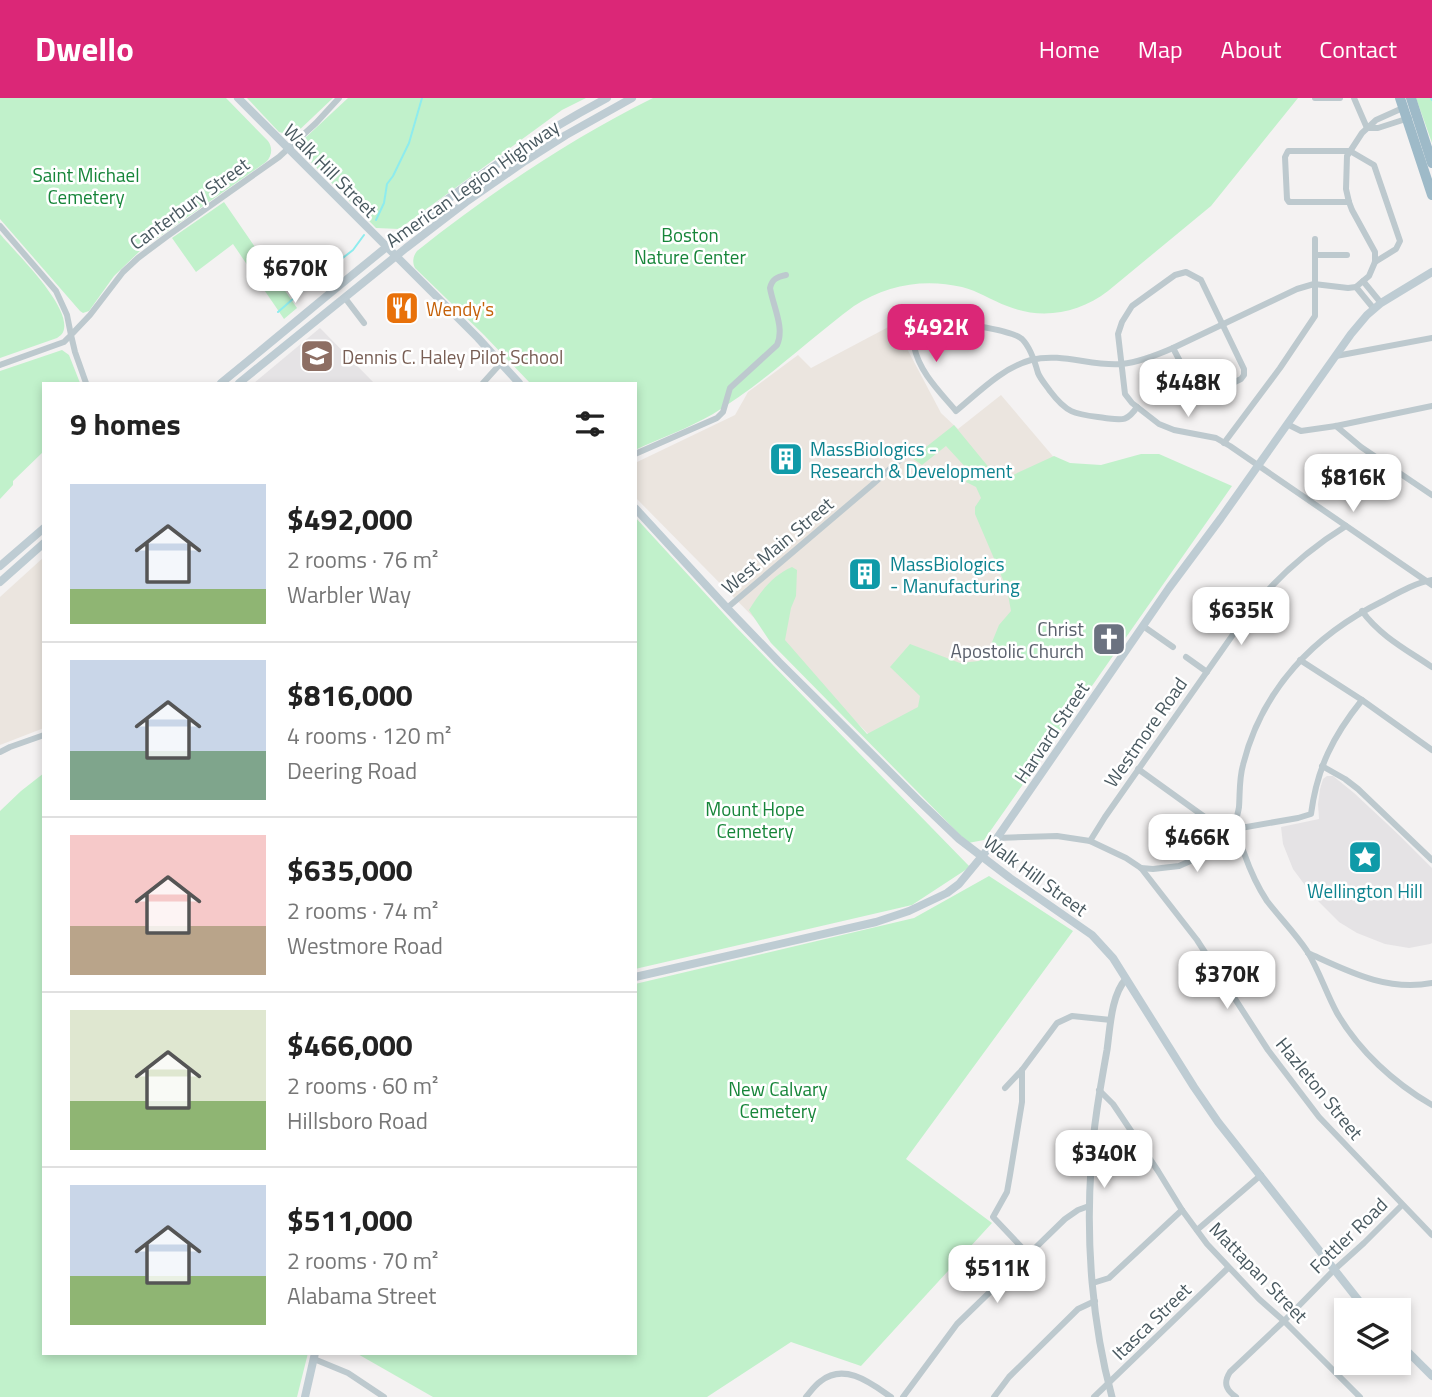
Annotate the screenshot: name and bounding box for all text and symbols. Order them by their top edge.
text: Dwello [35,24,134,74]
text: Home [1039,31,1100,67]
text: Map [1138,31,1183,67]
text: About [1221,31,1281,67]
text: Contact [1319,31,1397,67]
street label: American Legion Highway [379,112,565,254]
street label: Walk Hill Street [277,116,385,224]
street label: Canterbury Street [123,149,255,256]
park label: Saint Michael Cemetery [32,160,140,211]
park label: Boston Nature Center [634,220,746,271]
pin: $670K [246,246,344,305]
text: $670K [262,250,328,285]
restaurant icon: Wendy's [383,289,421,327]
place label: Wendy's [426,294,494,323]
pin: $492K [887,304,985,364]
text: $492K [903,309,969,344]
school or university icon: Dennis C. Haley Pilot School [298,337,336,375]
place label: Dennis C. Haley Pilot School [342,342,563,371]
pin: $448K [1139,360,1237,419]
text: $448K [1155,364,1221,399]
text: 9 homes [70,401,181,447]
icon: filters [571,405,609,443]
place label: MassBiologics - Research & Development [810,434,1013,485]
building icon: MassBiologics - Research & Development [767,440,805,478]
pin: $816K [1304,454,1402,514]
text: $816K [1320,459,1386,494]
street label: West Main Street [715,489,840,601]
text: $492,000 [287,496,413,542]
icon: home [126,512,210,596]
text: 2 rooms · 76 m² [287,542,438,577]
place label: MassBiologics - Manufacturing [890,549,1020,600]
building icon: MassBiologics - Manufacturing [846,555,884,593]
text: Warbler Way [287,577,411,612]
pin: $635K [1192,588,1290,647]
text: $635K [1208,592,1274,627]
place label: Christ Apostolic Church [951,614,1084,665]
church icon: Christ Apostolic Church [1090,620,1128,658]
street label: Westmore Road [1096,671,1194,793]
text: $816,000 [287,672,413,718]
street label: Harvard Street [1006,675,1096,789]
icon: home [126,688,210,772]
text: 4 rooms · 120 m² [287,718,451,753]
text: Deering Road [287,753,417,788]
park label: Mount Hope Cemetery [705,794,805,845]
pin: $466K [1148,814,1246,874]
text: $466K [1164,819,1230,854]
street label: Walk Hill Street [978,827,1094,923]
place icon: Wellington Hill [1346,838,1384,876]
text: $635,000 [287,847,413,893]
icon: home [126,863,210,947]
place label: Wellington Hill [1307,876,1423,905]
text: 2 rooms · 74 m² [287,893,438,928]
text: Westmore Road [287,928,443,963]
pin: $370K [1178,951,1276,1011]
text: $370K [1194,956,1260,991]
text: $466,000 [287,1022,413,1068]
street label: Hazleton Street [1269,1030,1371,1146]
icon: home [126,1038,210,1122]
text: 2 rooms · 60 m² [287,1068,438,1103]
park label: New Calvary Cemetery [728,1074,828,1125]
text: Hillsboro Road [287,1103,428,1138]
pin: $340K [1055,1130,1153,1190]
text: $340K [1071,1135,1137,1170]
street label: Fottler Road [1302,1190,1394,1280]
text: $511,000 [287,1197,413,1243]
icon: home [126,1213,210,1297]
street label: Mattapan Street [1203,1215,1315,1330]
text: 2 rooms · 70 m² [287,1243,438,1278]
pin: $511K [948,1246,1046,1305]
text: $511K [964,1250,1030,1285]
street label: Itasca Street [1105,1275,1198,1366]
text: Alabama Street [287,1278,436,1313]
map controls [1334,1298,1411,1375]
button: layers [1334,1298,1411,1375]

